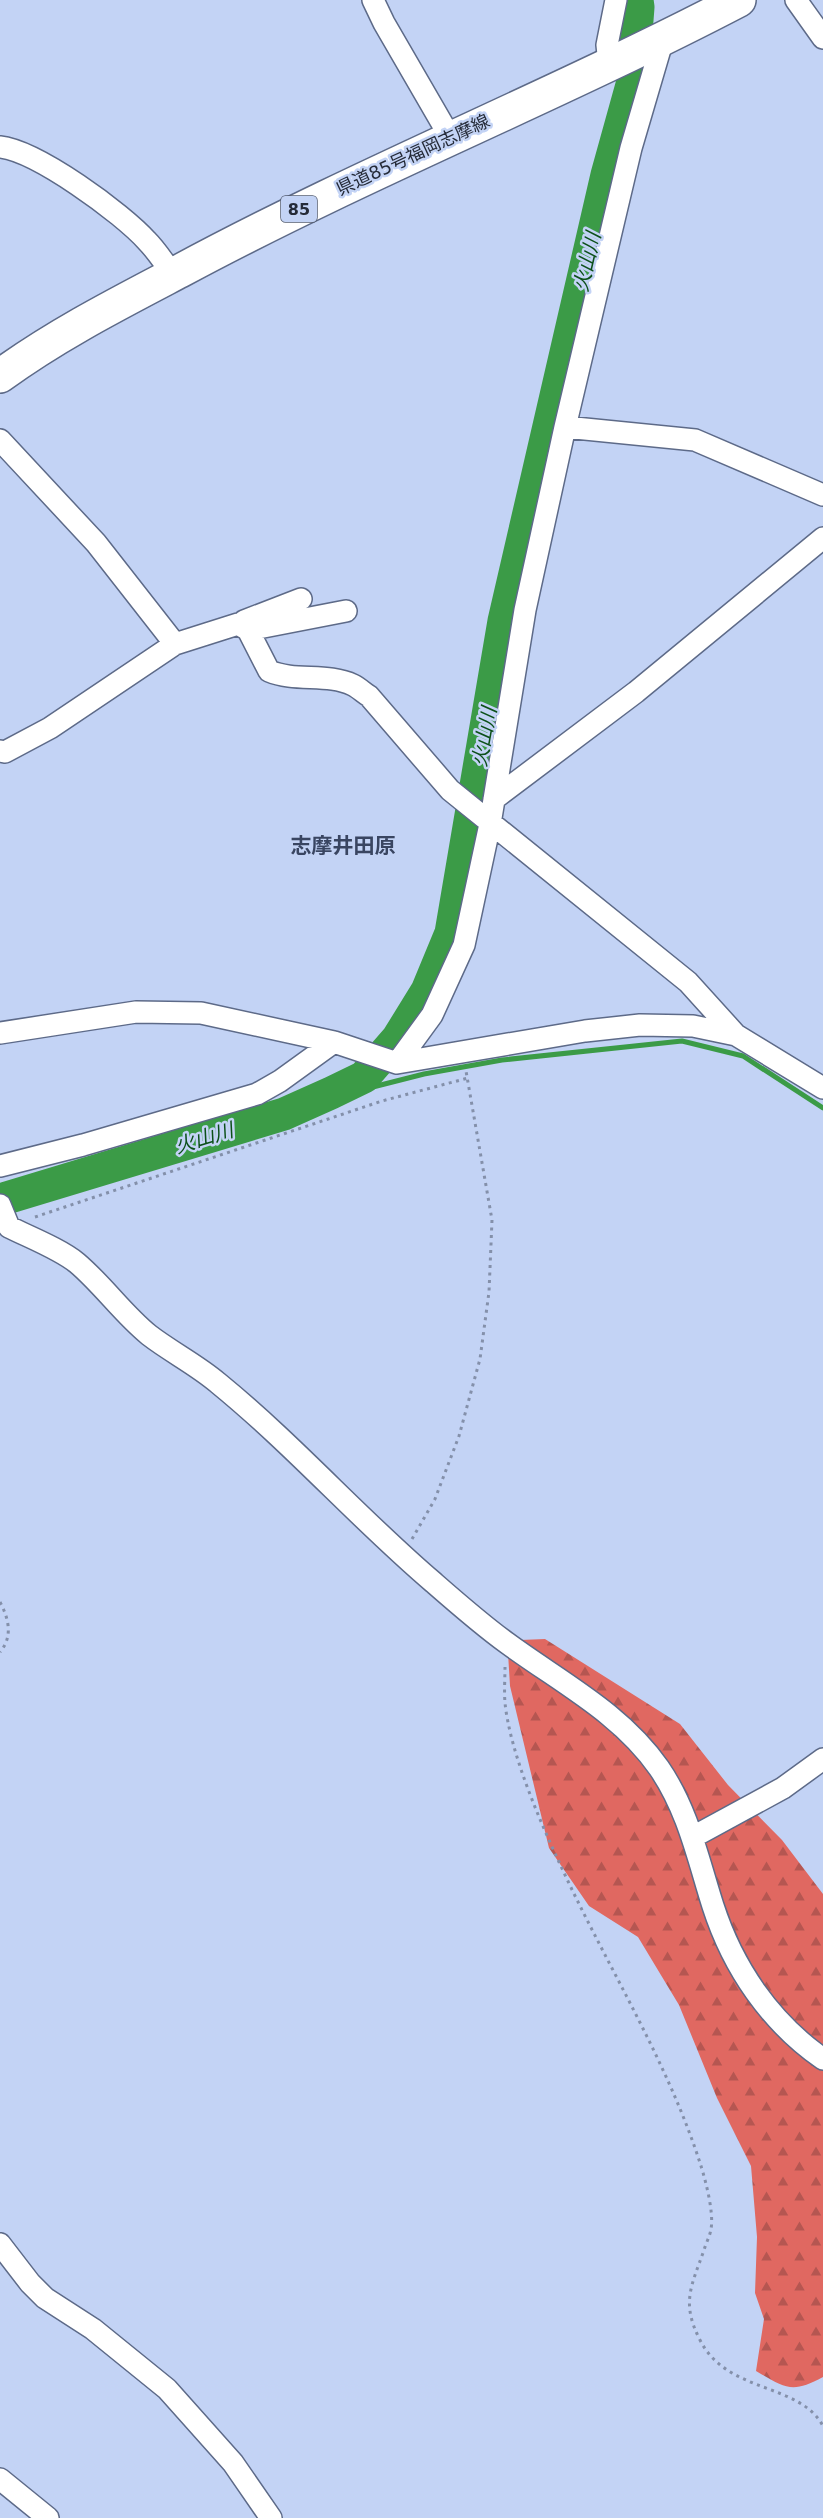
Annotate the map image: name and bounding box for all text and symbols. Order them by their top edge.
street label: 県道85号福岡志摩線 [333,110,493,199]
road number: 85 [281,196,317,222]
water label: 火山川 [569,228,606,294]
water label: 火山川 [467,703,501,769]
district label: 志摩井田原 [291,834,396,858]
water label: 火山川 [172,1117,238,1158]

